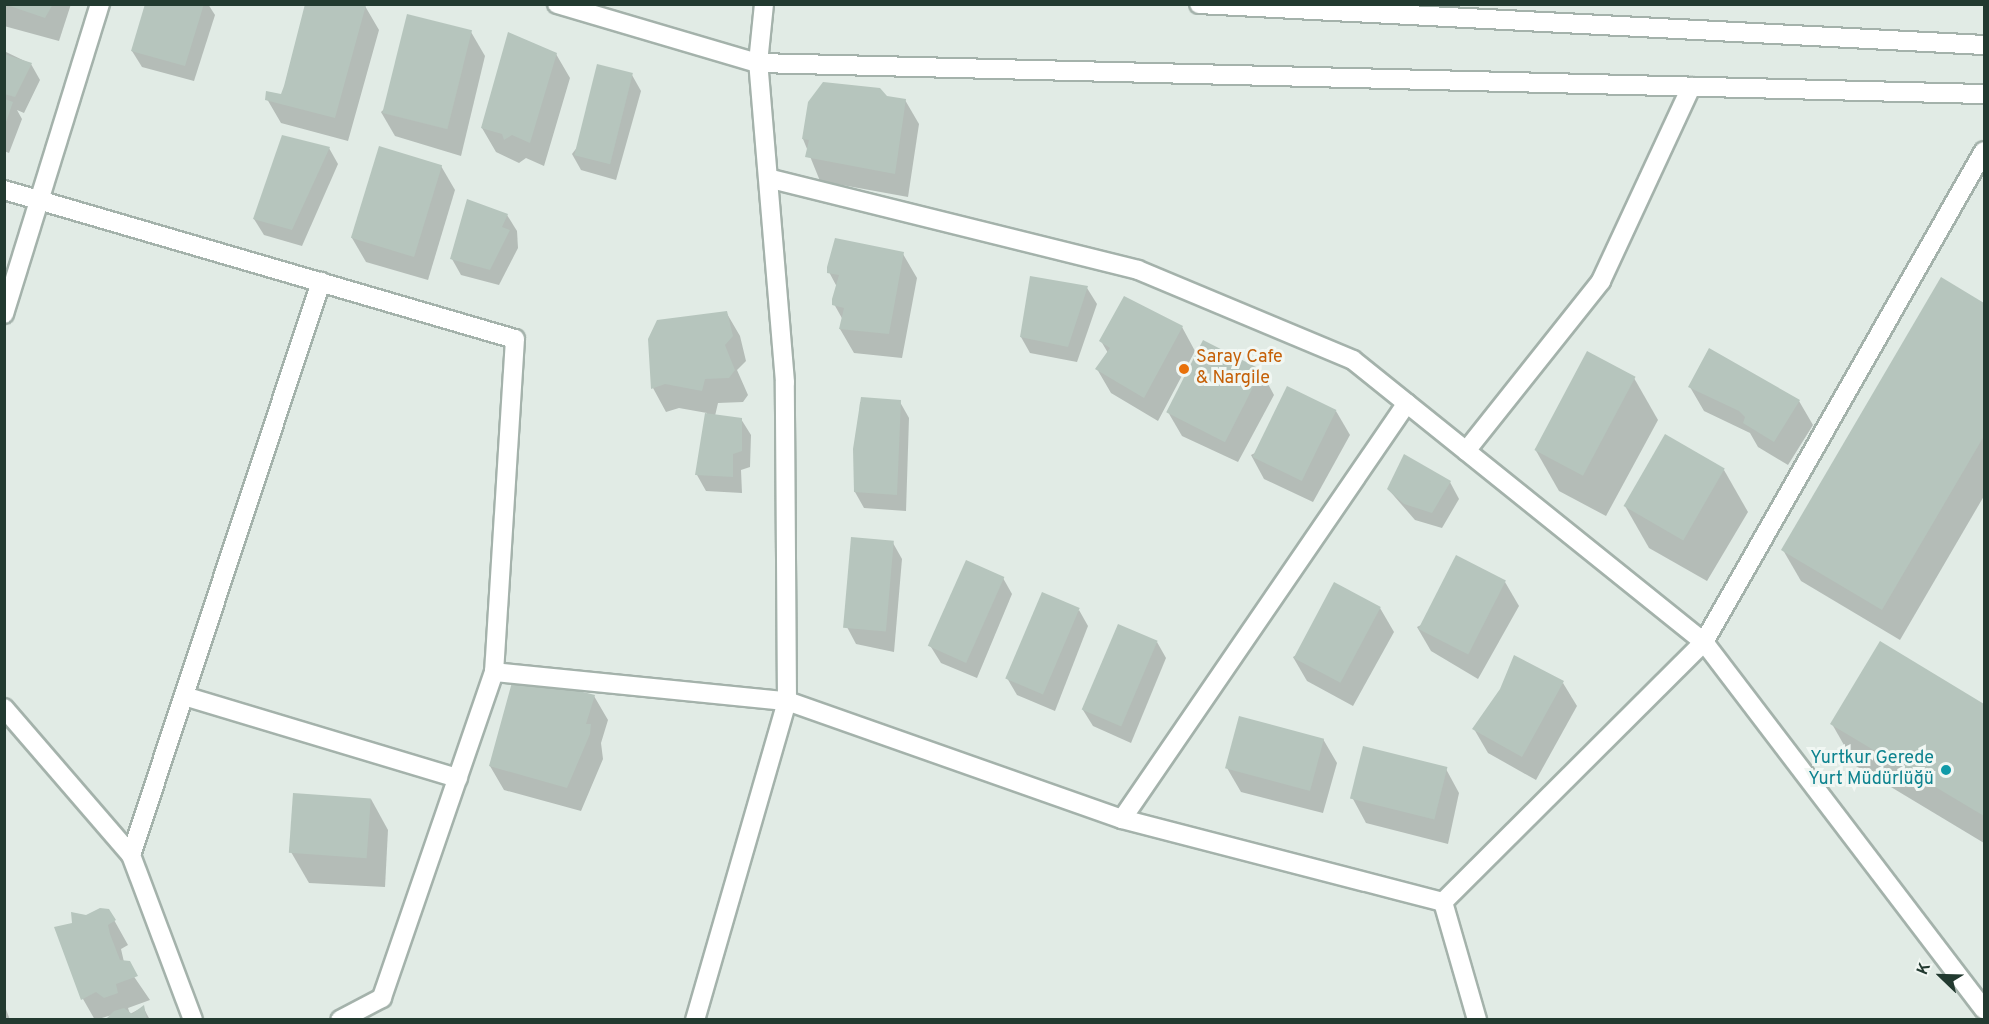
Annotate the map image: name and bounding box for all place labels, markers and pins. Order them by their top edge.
place label: Saray Cafe & Nargile [1196,348,1283,391]
marker: Saray Cafe & Nargile [1177,362,1191,376]
place label: Yurtkur Gerede Yurt Müdürlüğü [1808,749,1934,792]
marker: Yurtkur Gerede Yurt Müdürlüğü [1939,763,1953,777]

